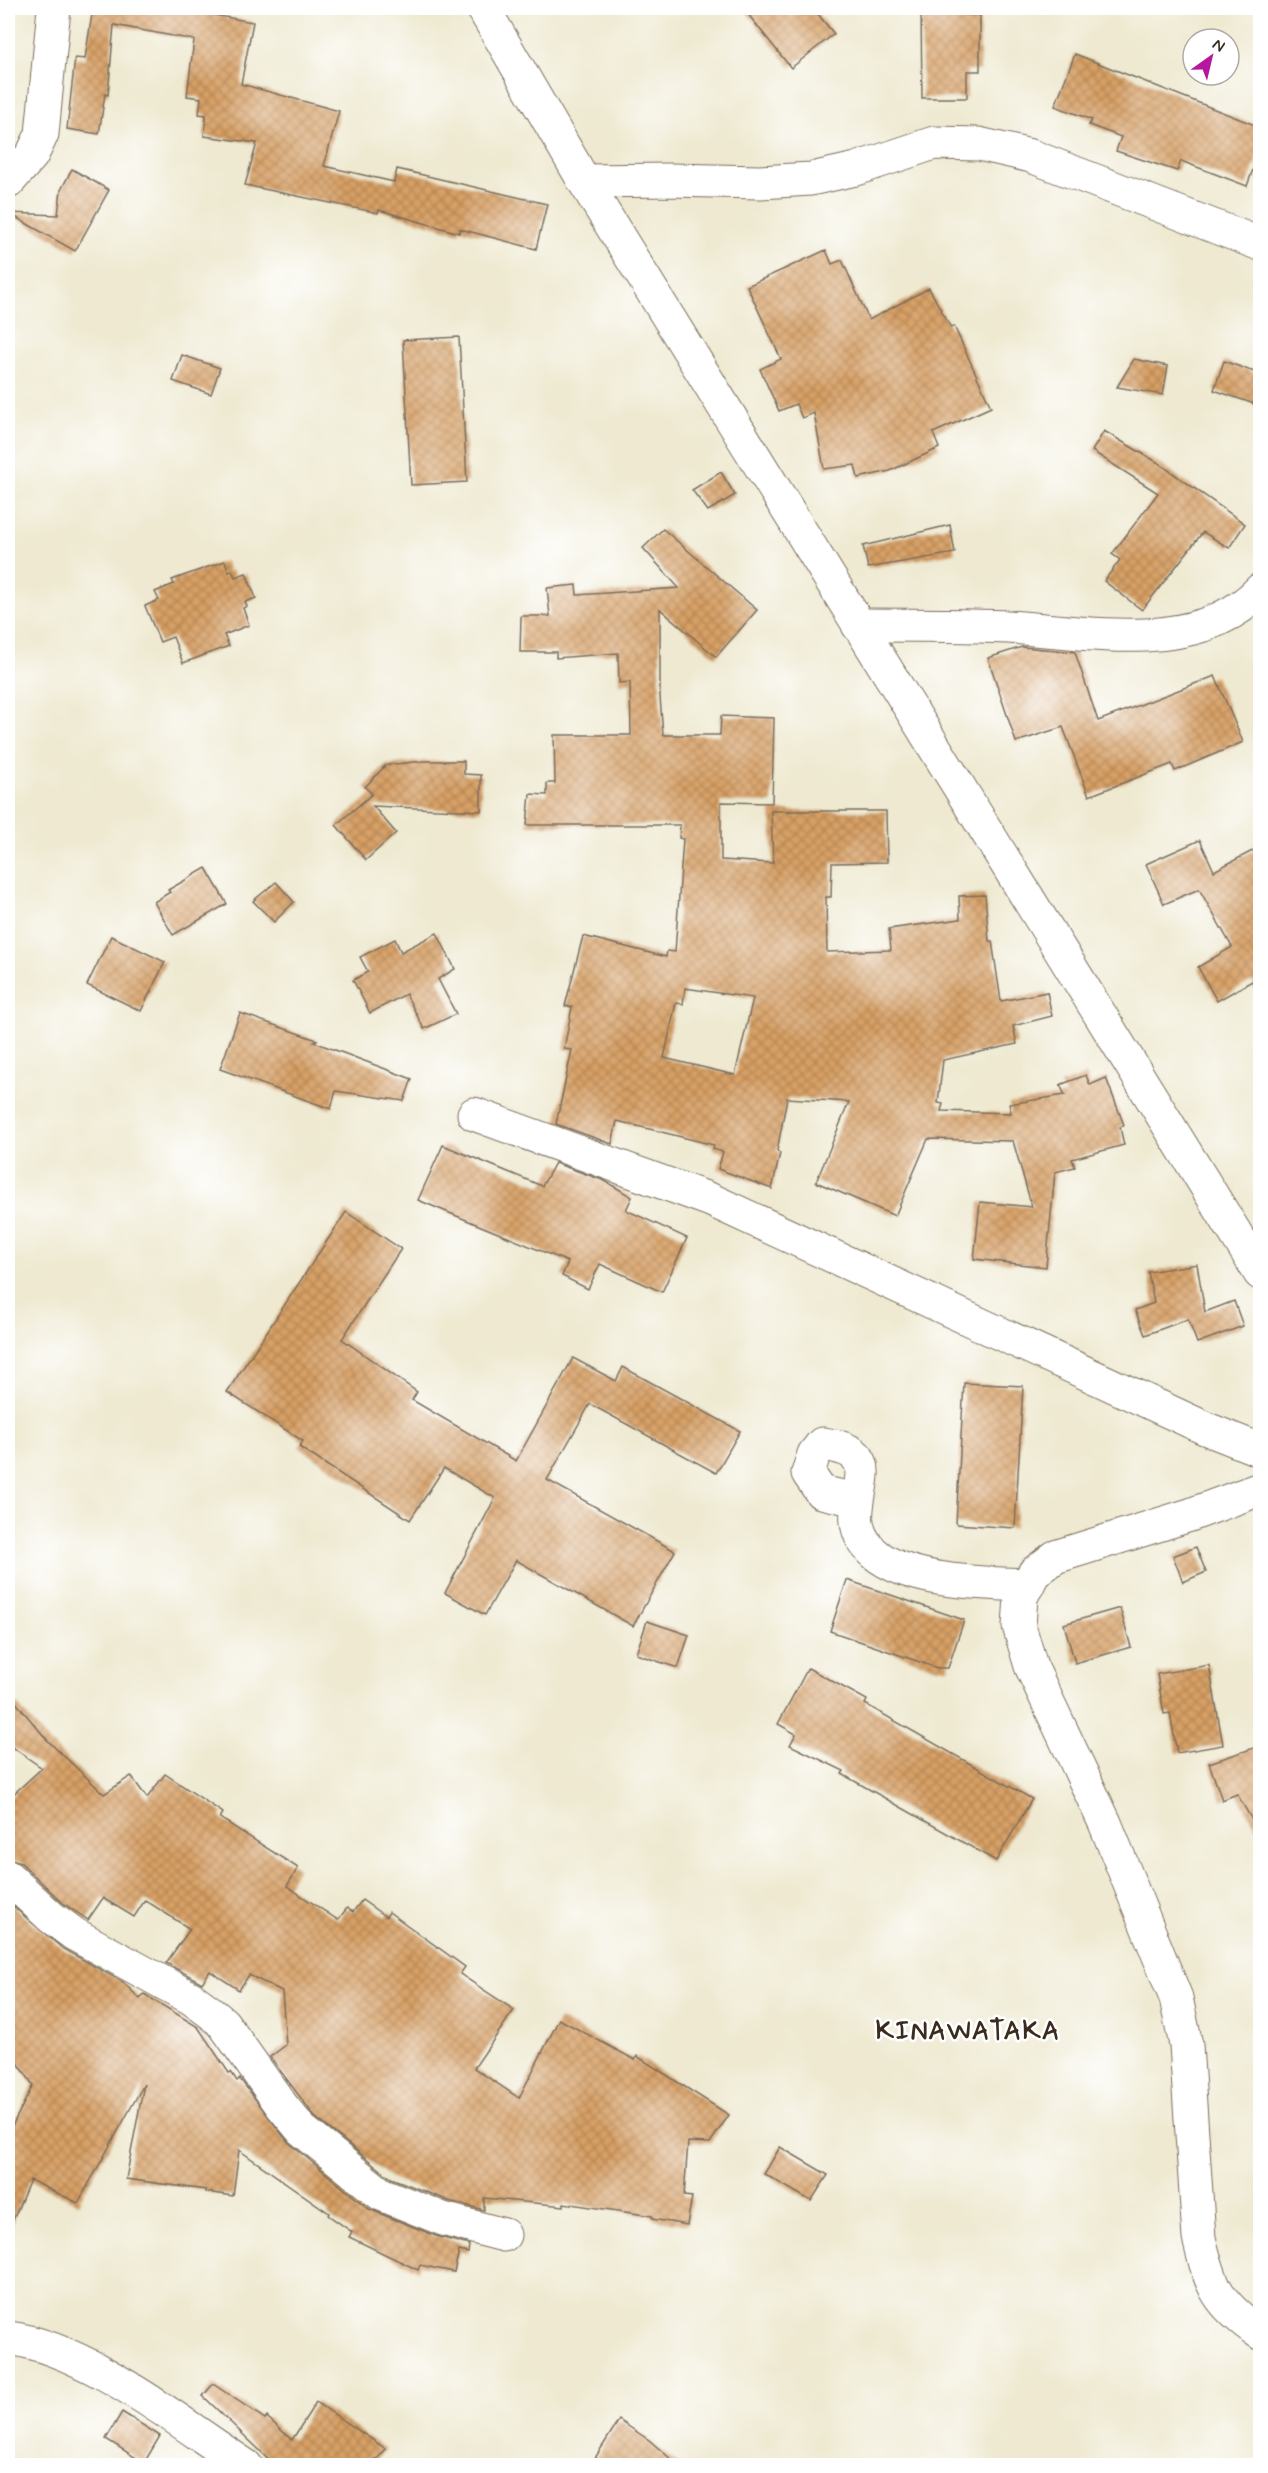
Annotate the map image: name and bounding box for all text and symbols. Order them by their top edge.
north arrow [1181,27,1241,87]
text: N [1208,34,1229,57]
district label: KINAWATAKA [875,2015,1061,2049]

